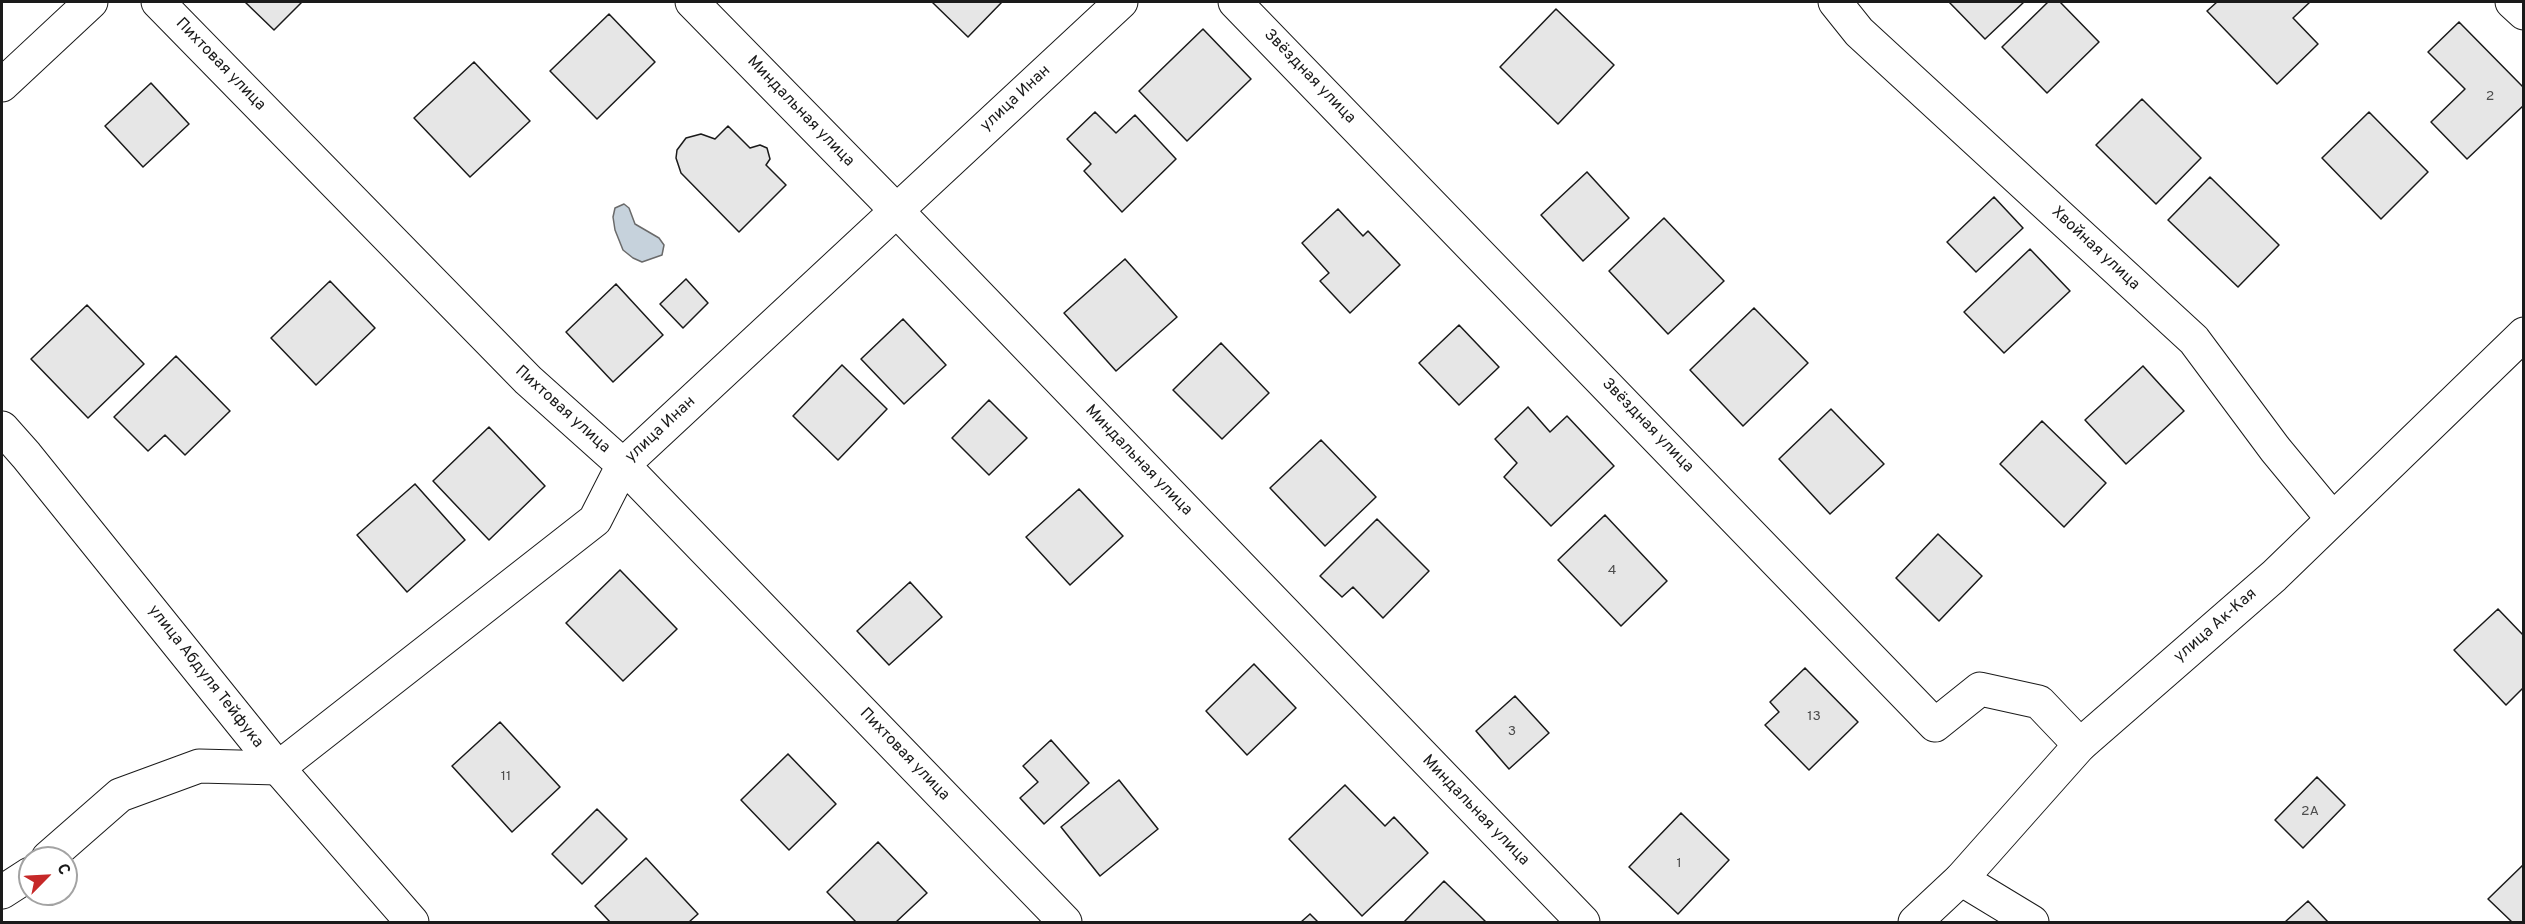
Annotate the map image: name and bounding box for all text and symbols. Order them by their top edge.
street label: Пихтовая улица [171,15,269,115]
street label: Звёздная улица [1259,26,1359,128]
street label: Миндальная улица [742,53,858,171]
street label: улица Инан [977,62,1055,136]
house number: 2 [2486,89,2494,105]
street label: Хвойная улица [2047,203,2143,295]
street label: Пихтовая улица [510,362,614,458]
street label: Звёздная улица [1597,375,1697,477]
street label: улица Инан [622,393,700,467]
street label: Миндальная улица [1080,402,1196,520]
house number: 4 [1608,563,1616,579]
street label: улица Ак-Кая [2171,585,2261,667]
street label: улица Абдуля Тейфука [143,602,267,752]
street label: Пихтовая улица [855,705,953,805]
house number: 13 [1807,709,1821,725]
house number: 3 [1508,724,1516,740]
street label: Миндальная улица [1417,752,1533,870]
house number: 11 [501,769,511,785]
house number: 2А [2301,804,2319,820]
north arrow [18,846,78,906]
house number: 1 [1676,856,1682,872]
text: С [51,861,74,878]

